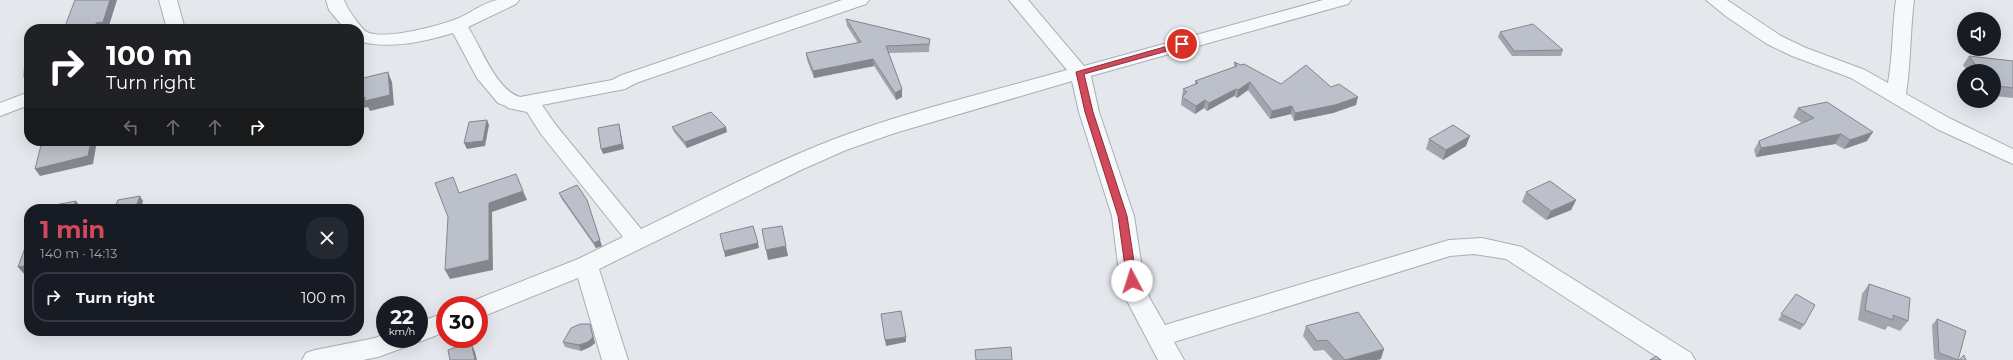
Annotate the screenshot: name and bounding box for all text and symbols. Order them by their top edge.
map controls [1957,12,2001,108]
button: sound [1957,12,2001,56]
pin [1165,27,1199,61]
icon: arrive [1171,33,1193,55]
text: 100 m [106,38,192,72]
icon: right [40,40,92,92]
button: search [1957,64,2001,108]
text: Turn right [106,72,196,94]
icon: left [120,116,142,138]
icon: ahead [162,116,184,138]
icon: ahead [204,116,226,138]
icon: right [246,116,268,138]
text: 1 min [40,215,105,244]
button: close [306,217,348,259]
text: 140 m · 14:13 [40,245,117,261]
position arrow [1111,260,1153,302]
icon: right [42,286,64,308]
text: Turn right [76,288,155,307]
text: 100 m [301,288,346,307]
speed limit sign: 30 [436,296,488,348]
text: 22 [390,305,414,329]
text: km/h [389,325,415,338]

